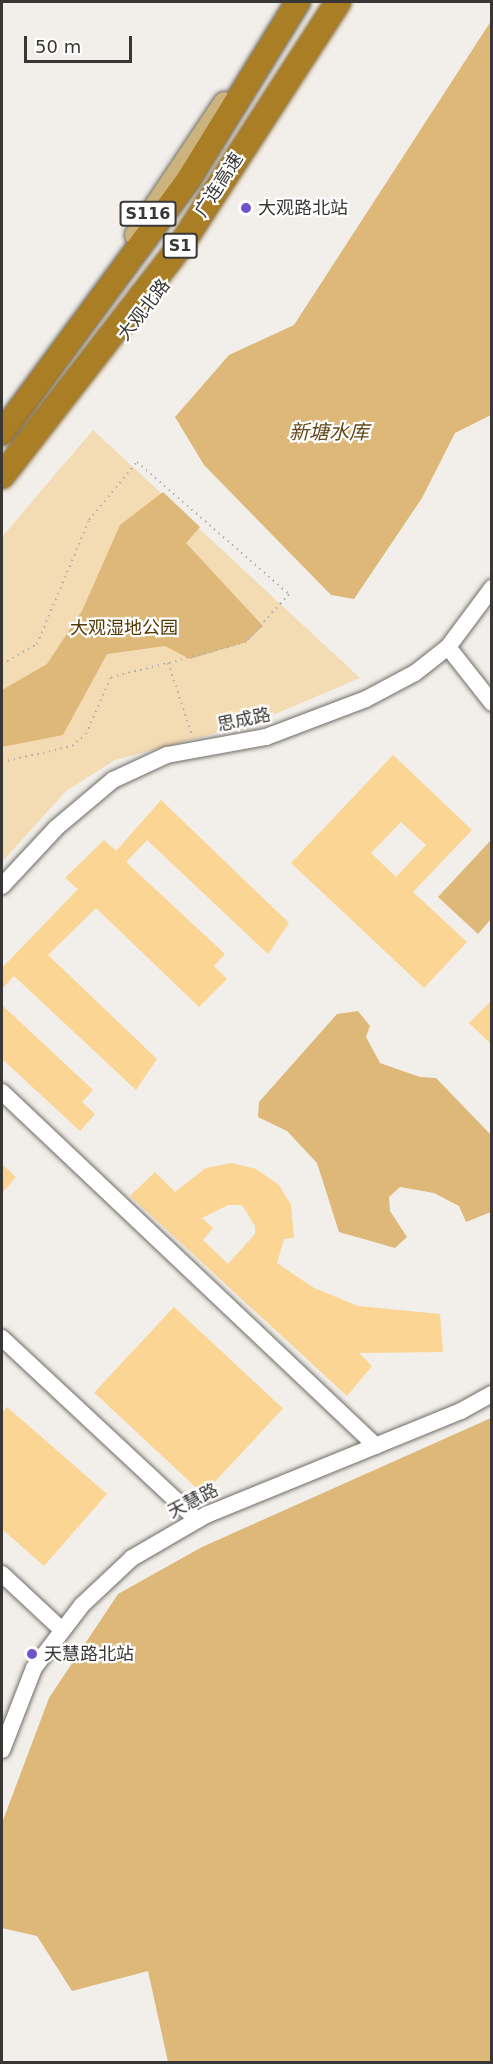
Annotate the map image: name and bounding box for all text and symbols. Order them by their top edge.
scale bar [27,24,135,62]
text: 50 m [35,36,81,57]
street label: 广连高速 [190,149,248,221]
place label: 大观路北站 [258,197,348,219]
road number: S116 [120,201,176,227]
marker: 大观路北站 [239,201,253,215]
road number: S1 [162,233,198,259]
street label: 大观北路 [113,275,175,345]
water label: 新塘水库 [289,420,369,444]
park label: 大观湿地公园 [70,617,178,639]
street label: 思成路 [215,704,273,736]
street label: 天慧路 [164,1479,222,1523]
place label: 天慧路北站 [44,1643,134,1665]
marker: 天慧路北站 [25,1647,39,1661]

